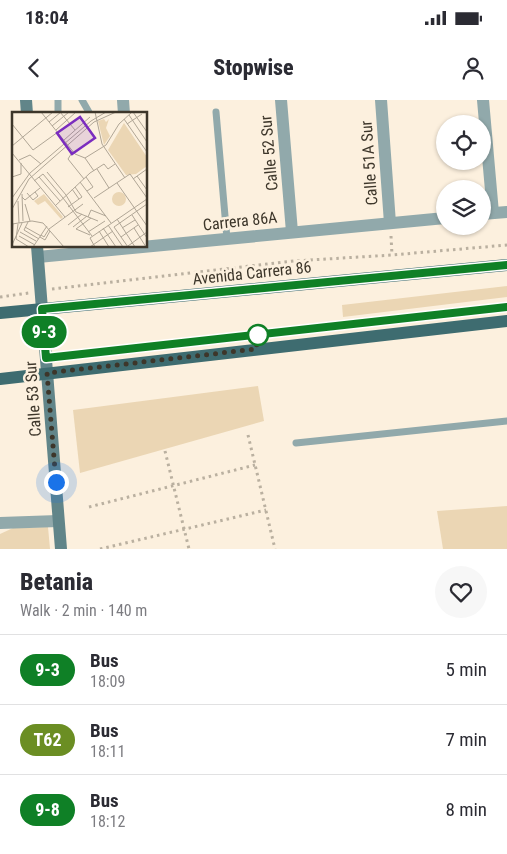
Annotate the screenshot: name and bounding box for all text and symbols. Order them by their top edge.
text: 18:04 [25,6,69,29]
icon: back [20,54,48,82]
icon: person [459,54,487,82]
text: Stopwise [213,55,294,80]
inset map [12,112,148,248]
street label: Calle 52 Sur [256,114,282,191]
map controls [436,115,491,235]
button: locate [436,115,491,170]
street label: Calle 51A Sur [357,120,381,206]
button: layers [436,180,491,235]
street label: Carrera 86A [202,208,278,234]
street label: Avenida Carrera 86 [192,257,312,289]
line badge: 9-3 [15,316,73,348]
text: 9-3 [32,321,56,342]
unlabelled marker [247,324,269,346]
street label: Calle 53 Sur [21,360,45,437]
your location [44,470,69,495]
button: heart [435,566,487,618]
text: Betania [20,568,93,596]
text: Walk · 2 min · 140 m [20,601,147,620]
text: Bus [90,649,119,672]
text: 5 min [445,658,487,681]
text: 9-3 [35,659,60,680]
text: 18:09 [90,672,125,691]
text: Bus [90,719,119,742]
text: 7 min [445,728,487,751]
text: T62 [34,729,61,750]
text: 18:11 [90,742,125,761]
text: Bus [90,789,119,812]
text: 8 min [445,798,487,821]
text: 9-8 [35,799,60,820]
text: 18:12 [90,812,125,831]

